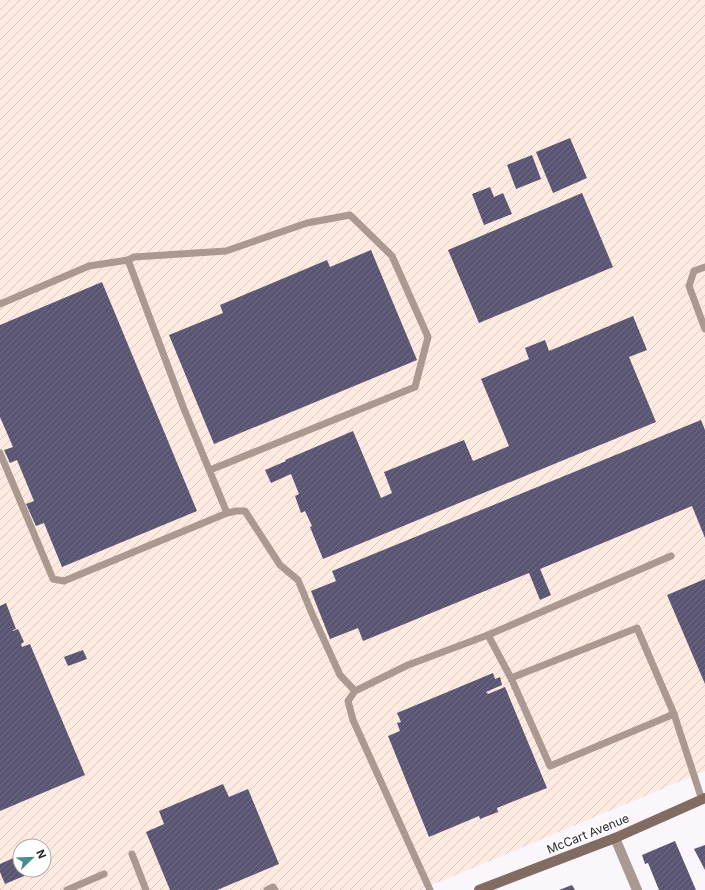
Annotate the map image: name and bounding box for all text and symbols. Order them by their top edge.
street label: McCart Avenue [545,810,631,857]
north arrow [12,838,52,878]
text: N [33,847,49,861]

